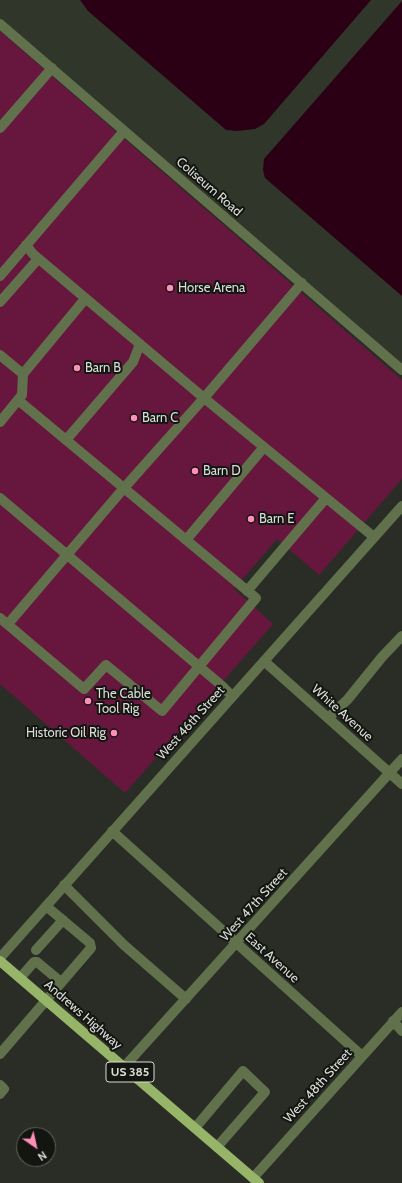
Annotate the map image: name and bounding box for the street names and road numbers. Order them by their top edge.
street label: Coliseum Road [173,154,245,220]
street label: White Avenue [308,681,376,745]
street label: West 46th Street [154,683,228,763]
street label: West 47th Street [217,865,291,945]
street label: East Avenue [242,930,302,986]
street label: Andrews Highway [41,977,125,1053]
street label: West 48th Street [281,1046,355,1126]
road number: US 385 [106,1062,154,1082]

